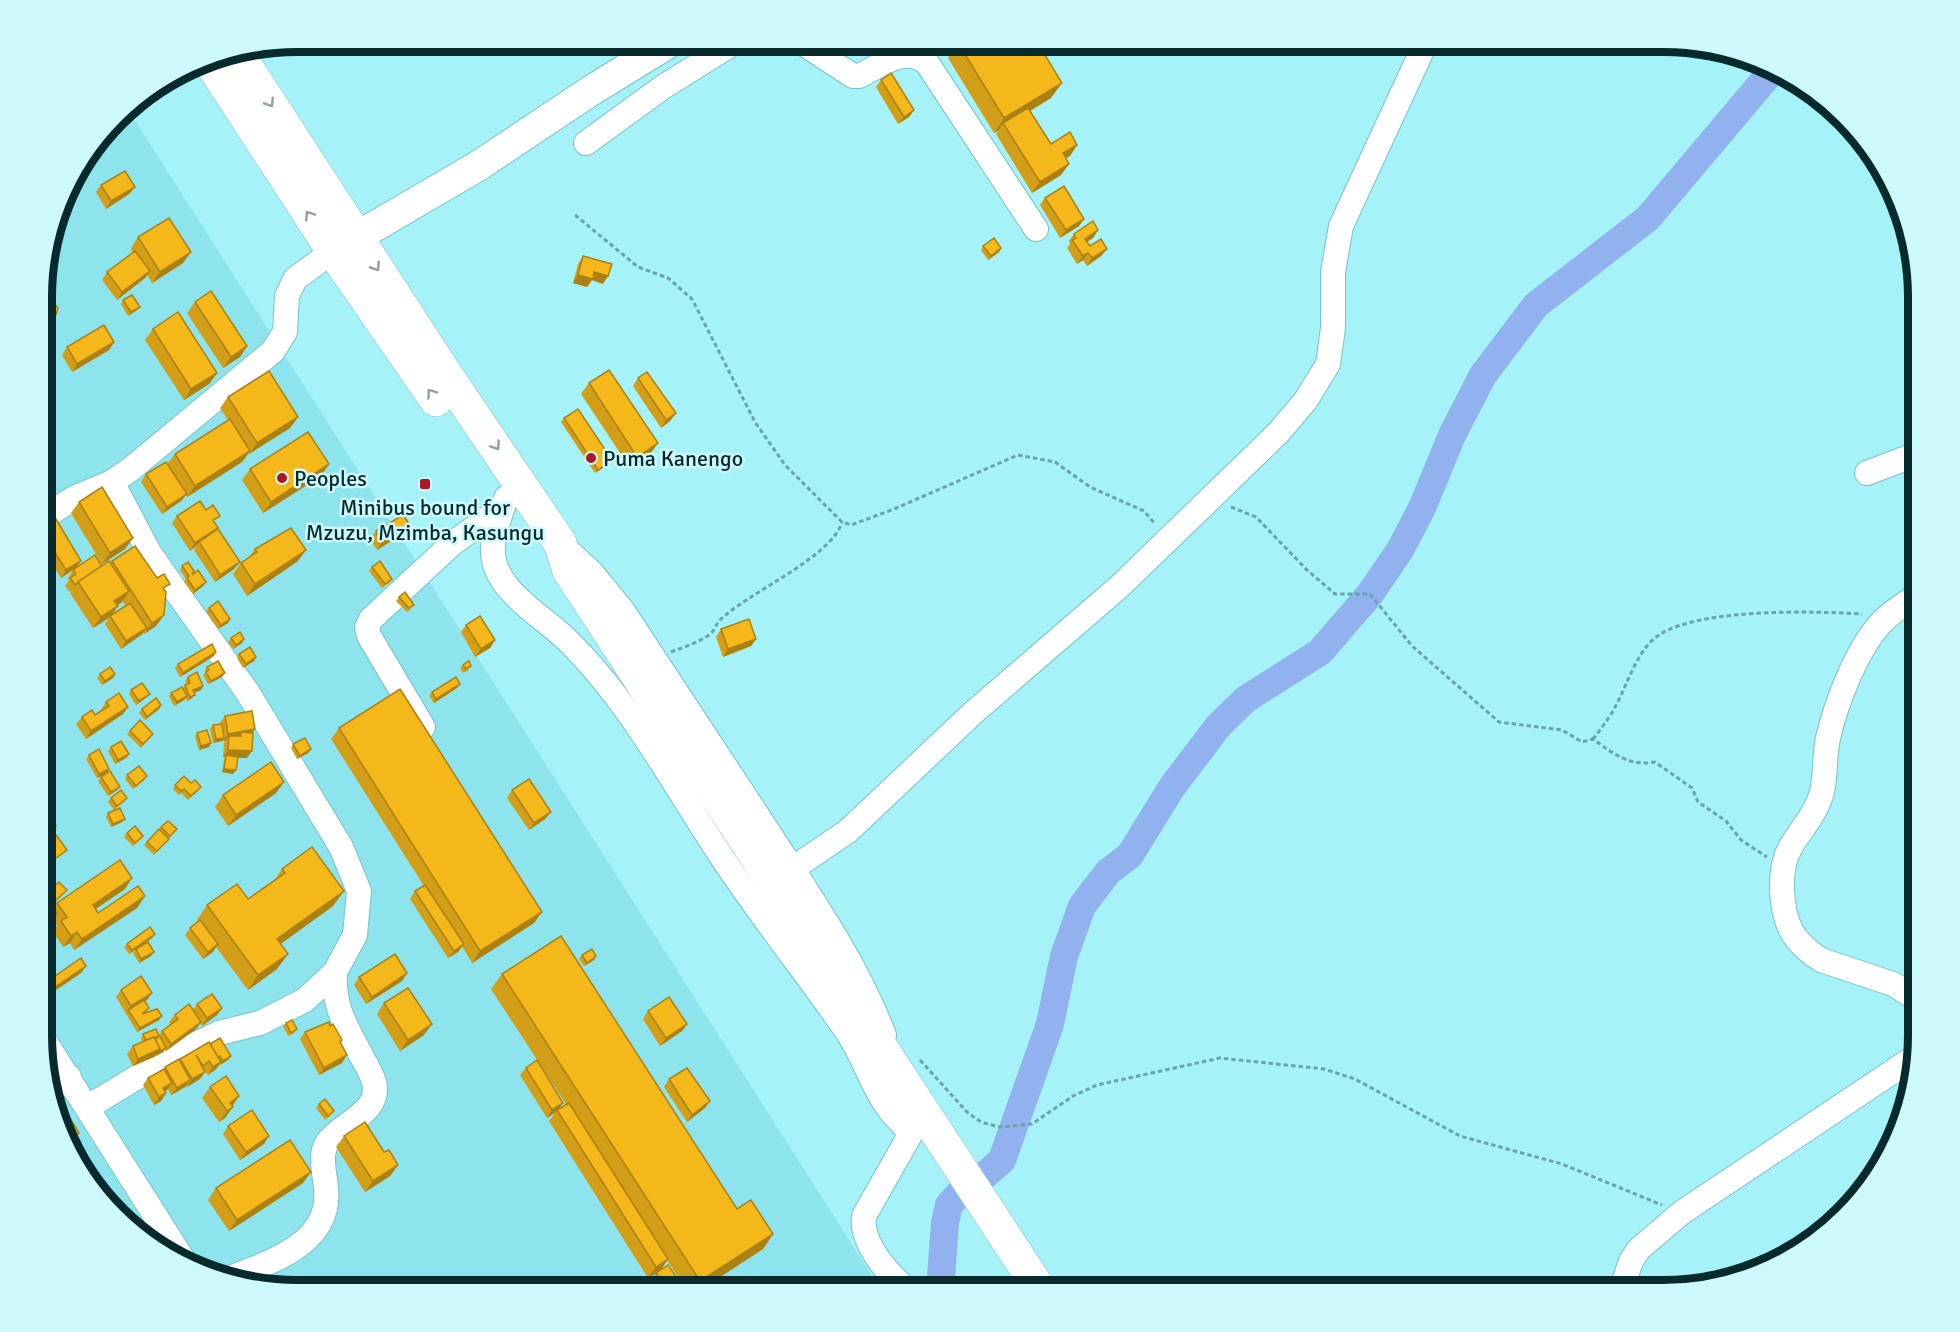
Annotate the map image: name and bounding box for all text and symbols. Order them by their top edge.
one-way arrow [263,97,275,107]
one-way arrow [305,211,316,222]
one-way arrow [368,261,380,271]
one-way arrow [427,389,438,400]
one-way arrow [489,440,500,451]
place label: Puma Kanengo [603,445,743,472]
marker: Puma Kanengo [584,451,598,465]
place label: Peoples [294,465,367,492]
marker: Peoples [275,471,289,485]
marker: Minibus bound for Mzuzu, Mzimba, Kasungu [418,477,432,491]
place label: Minibus bound for Mzuzu, Mzimba, Kasungu [306,494,544,546]

